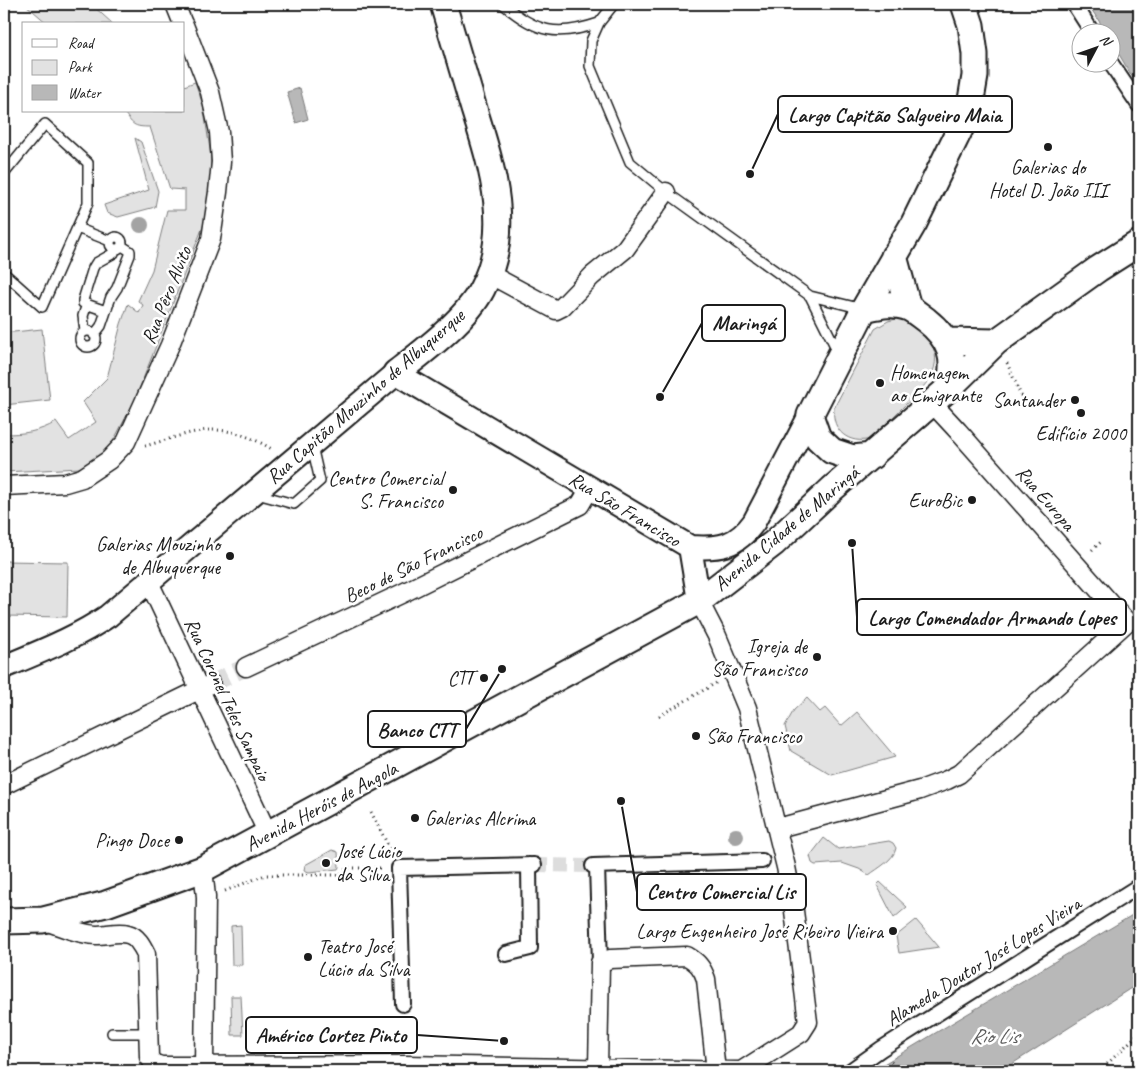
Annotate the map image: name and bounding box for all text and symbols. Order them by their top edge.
legend [22,22,185,112]
north arrow [1070,22,1120,72]
text: N [1096,31,1116,50]
text: Road [68,34,95,53]
text: Park [68,58,93,77]
text: Water [68,84,102,103]
callout: Largo Capitão Salgueiro Maia [778,96,1012,132]
text: Largo Capitão Salgueiro Maia [788,102,1004,128]
marker: Galerias do Hotel D. João III [1042,141,1054,153]
place label: Galerias do Hotel D. João III [989,155,1111,203]
street label: Rua Pêro Alvito [136,242,198,348]
street label: Rua Capitão Mouzinho de Albuquerque [261,302,471,489]
callout: Maringá [702,305,785,341]
text: Maringá [713,310,777,336]
place label: Homenagem ao Emigrante [890,360,983,408]
marker: Homenagem ao Emigrante [874,377,886,389]
place label: Santander [993,388,1067,413]
marker: Santander [1069,394,1081,406]
marker: Edifício 2000 [1075,407,1087,419]
place label: Edifício 2000 [1036,421,1128,446]
street label: Avenida Cidade de Maringá [708,459,866,597]
street label: Rua Europa [1011,461,1082,538]
place label: Centro Comercial S. Francisco [328,466,447,514]
street label: Rua São Francisco [564,466,686,553]
marker: Centro Comercial S. Francisco [447,484,459,496]
place label: EuroBic [909,488,963,513]
marker: EuroBic [966,494,978,506]
street label: Beco de São Francisco [340,520,487,609]
place label: Galerias Mouzinho de Albuquerque [96,532,222,580]
marker: Galerias Mouzinho de Albuquerque [224,550,236,562]
callout: Largo Comendador Armando Lopes [857,599,1126,635]
text: Largo Comendador Armando Lopes [868,605,1118,631]
street label: Rua Coronel Teles Sampaio [179,614,277,786]
place label: Igreja de São Francisco [711,634,808,682]
marker: Igreja de São Francisco [811,651,823,663]
place label: CTT [448,666,479,691]
marker: CTT [478,672,490,684]
callout: Banco CTT [368,711,466,747]
text: Banco CTT [377,717,461,743]
place label: São Francisco [706,724,802,749]
marker: São Francisco [690,730,702,742]
street label: Avenida Heróis de Angola [241,755,403,857]
place label: Galerias Alcrima [425,806,537,831]
marker: Galerias Alcrima [409,812,421,824]
place label: Pingo Doce [95,828,170,853]
marker: Pingo Doce [173,834,185,846]
place label: José Lúcio da Silva [335,839,403,887]
marker: José Lúcio da Silva [320,857,332,869]
callout: Centro Comercial Lis [637,874,806,910]
text: Centro Comercial Lis [647,879,798,905]
street label: Alameda Doutor José Lopes Vieira [881,890,1087,1032]
place label: Largo Engenheiro José Ribeiro Vieira [636,919,885,944]
marker: Largo Engenheiro José Ribeiro Vieira [887,925,899,937]
place label: Teatro José Lúcio da Silva [318,934,411,982]
marker: Teatro José Lúcio da Silva [302,951,314,963]
callout: Américo Cortez Pinto [246,1017,417,1053]
text: Américo Cortez Pinto [256,1022,408,1048]
water label: Rio Lis [970,1023,1022,1049]

